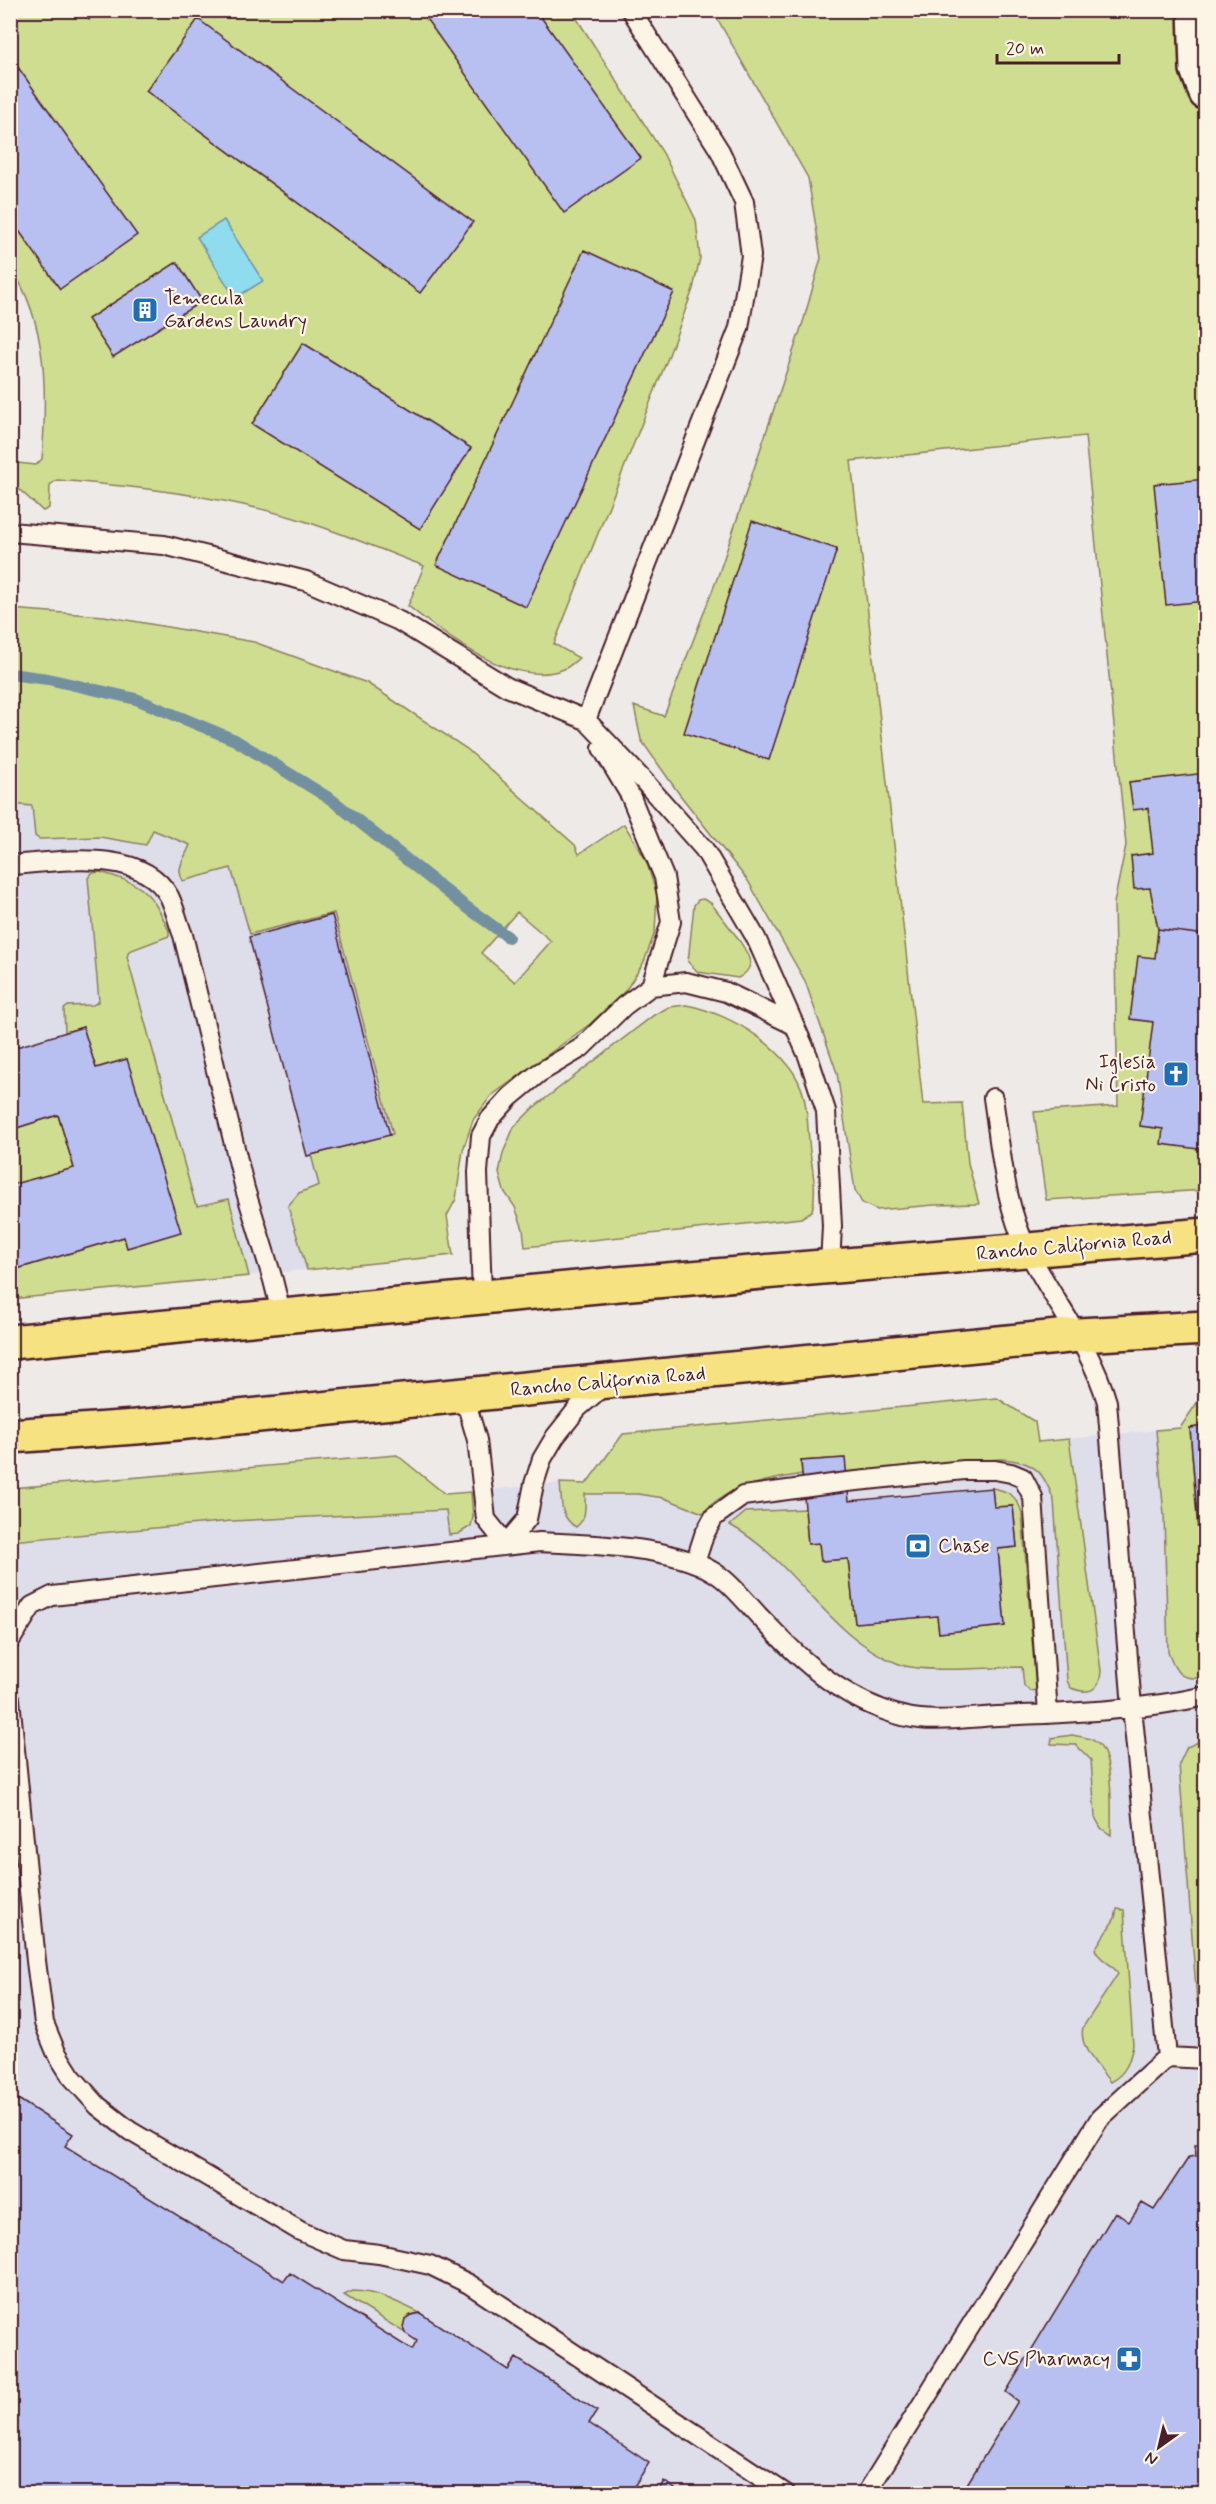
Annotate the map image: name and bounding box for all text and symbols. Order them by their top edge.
scale bar [997,27,1118,65]
text: 20 m [1006,37,1044,61]
place label: Temecula Gardens Laundry [164,285,307,335]
building icon: Temecula Gardens Laundry [130,295,160,325]
place label: Iglesia Ni Cristo [1085,1049,1156,1099]
church icon: Iglesia Ni Cristo [1161,1059,1191,1089]
street label: Rancho California Road [975,1224,1173,1270]
street label: Rancho California Road [509,1360,707,1406]
bank icon: Chase [903,1531,933,1561]
place label: Chase [938,1533,990,1560]
pharmacy icon: CVS Pharmacy [1114,2344,1144,2374]
place label: CVS Pharmacy [982,2346,1110,2373]
north arrow [1129,2417,1189,2477]
text: N [1141,2447,1162,2470]

